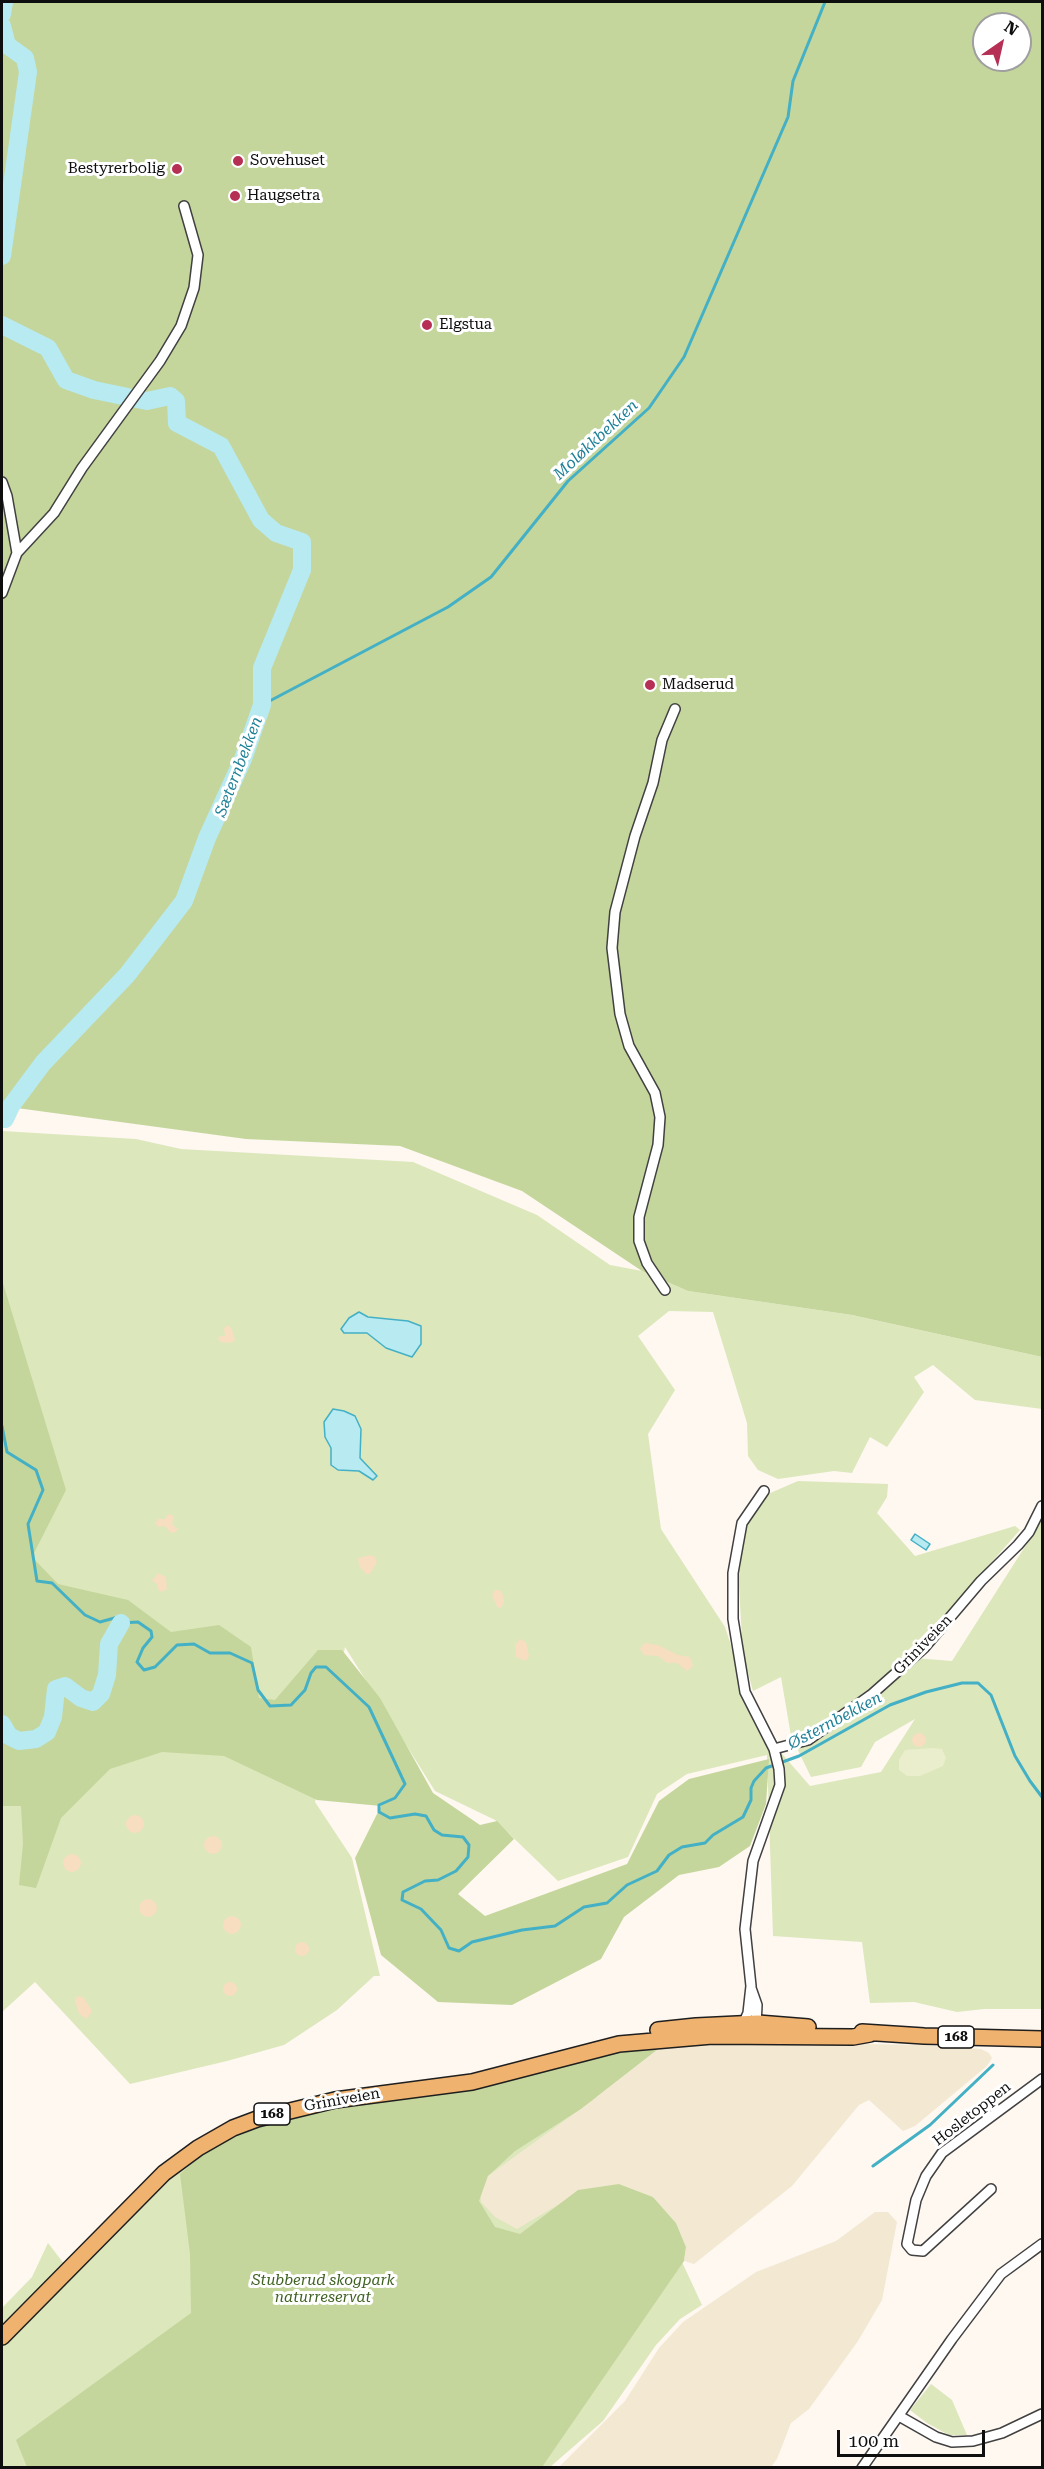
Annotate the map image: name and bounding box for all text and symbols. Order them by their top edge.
north arrow [972,12,1032,72]
text: N [1001,17,1022,40]
place label: Sovehuset [250,152,325,170]
marker: Sovehuset [231,154,245,168]
place label: Bestyrerbolig [68,160,165,178]
marker: Bestyrerbolig [170,162,184,176]
place label: Haugsetra [247,187,320,205]
marker: Haugsetra [228,189,242,203]
place label: Elgstua [439,316,492,334]
marker: Elgstua [420,318,434,332]
water label: Moløkkbekken [550,396,642,484]
place label: Madserud [662,676,734,694]
marker: Madserud [643,678,657,692]
water label: Sæternbekken [211,714,267,820]
street label: Griniveien [890,1611,956,1679]
water label: Østernbekken [785,1688,885,1754]
road number: 168 [938,2026,974,2048]
street label: Hosletoppen [930,2078,1014,2150]
street label: Griniveien [303,2084,381,2116]
road number: 168 [254,2103,290,2125]
park label: Stubberud skogpark naturreservat [251,2272,395,2307]
scale bar [840,2418,988,2456]
text: 100 m [848,2430,899,2451]

